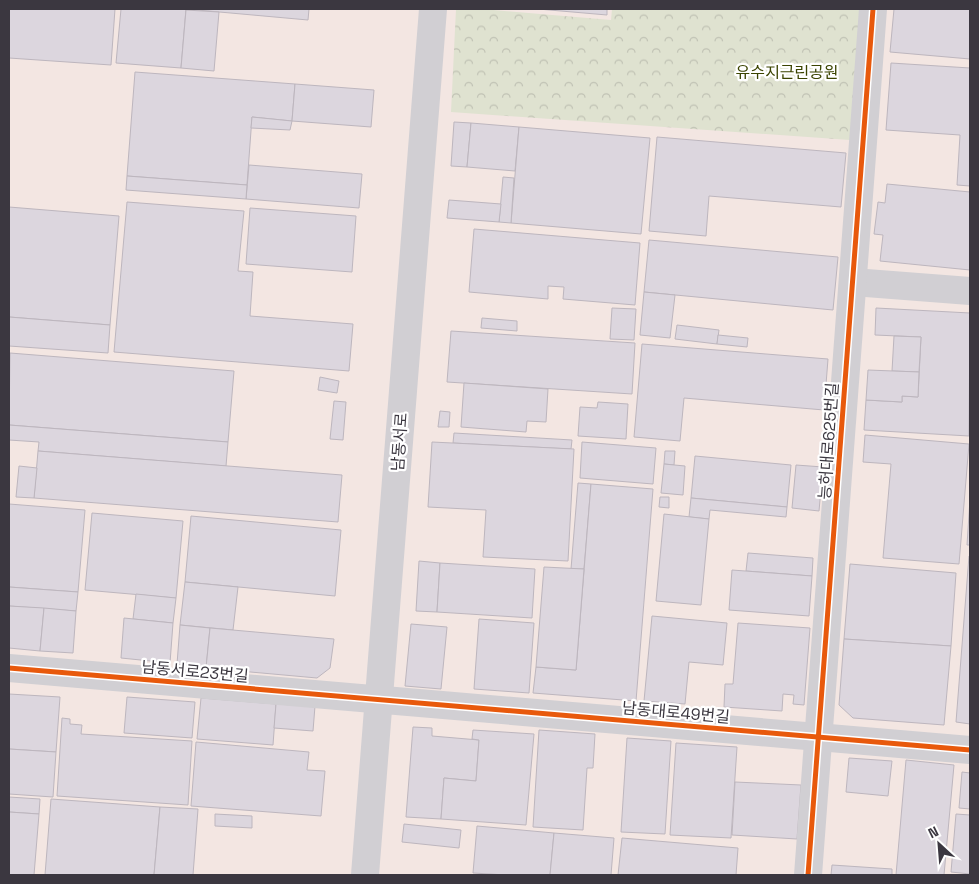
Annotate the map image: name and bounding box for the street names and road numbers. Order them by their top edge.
street label: 능허대로625번길 [814,382,843,500]
street label: 남동서로 [387,412,412,472]
street label: 남동서로23번길 [140,656,249,687]
street label: 남동대로49번길 [621,697,731,728]

